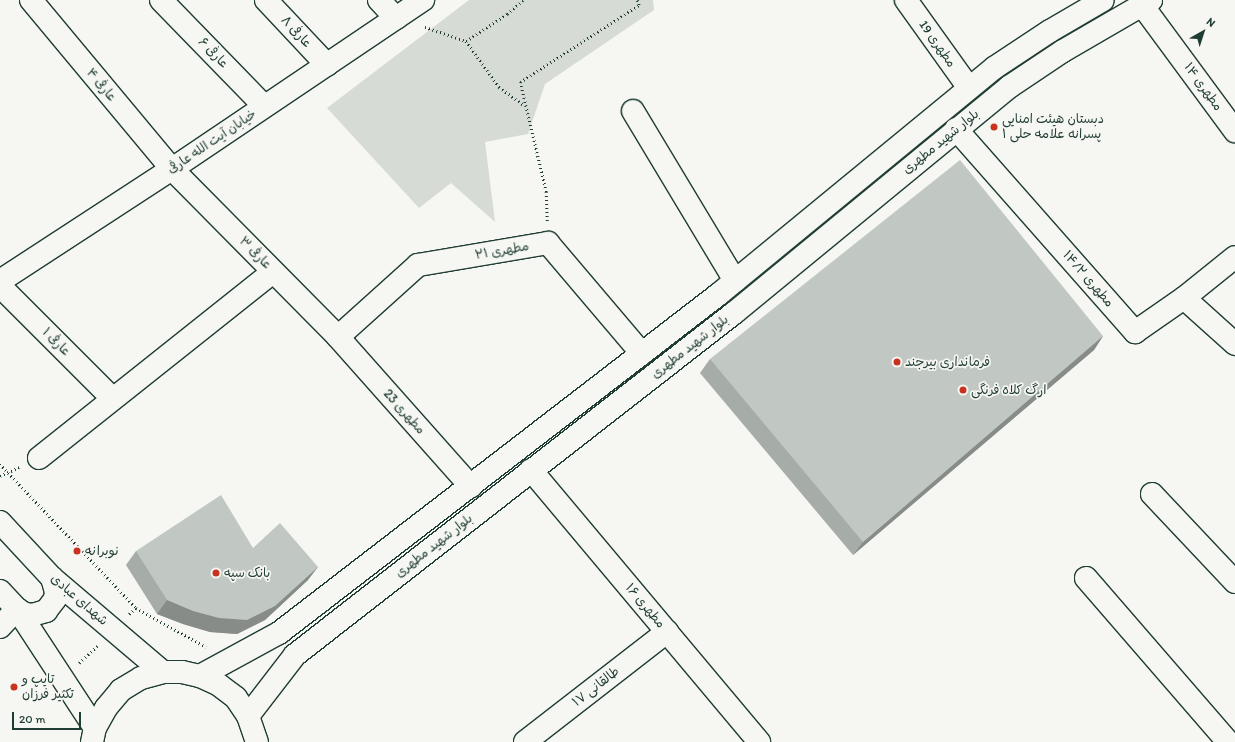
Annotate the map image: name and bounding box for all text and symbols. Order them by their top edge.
north arrow [1183,12,1223,52]
street label: عارفی ۸ [277,13,315,51]
text: N [1204,15,1218,30]
street label: مطهری 19 [915,17,959,71]
street label: عارفی ۶ [195,34,231,72]
street label: مطهری ۱۴ [1180,60,1226,114]
street label: عارفی ۴ [83,65,119,105]
street label: خیابان آیت الله عارفی [165,106,259,178]
street label: بلوار شهید مطهری [900,106,982,178]
place label: دبستان هیئت امنایی پسرانه علامه حلی ۱ [1002,112,1104,143]
marker: دبستان هیئت امنایی پسرانه علامه حلی ۱ [989,122,999,132]
street label: عارفی ۳ [236,234,274,272]
street label: مطهری ۲۱ [474,239,530,263]
street label: مطهری ۱۴/۲ [1059,248,1117,310]
street label: بلوار شهید مطهری [648,312,732,382]
street label: عارفی ۱ [39,325,73,359]
place label: فرمانداری بیرجند [905,354,990,370]
marker: فرمانداری بیرجند [892,357,902,367]
place label: ارگ کلاه فرنگی [971,382,1047,398]
marker: ارگ کلاه فرنگی [958,385,968,395]
street label: مطهری 23 [380,386,428,438]
street label: بلوار شهید مطهری [392,511,476,581]
place label: نوبرانه [85,543,118,559]
marker: نوبرانه [72,546,82,556]
place label: بانک سپه [224,565,270,581]
marker: بانک سپه [211,568,221,578]
street label: شهدای عبادی [47,571,111,629]
street label: مطهری ۱۶ [622,580,668,632]
street label: طالقانی ۱۷ [569,664,623,710]
place label: تایپ و تکثیر فرزان [22,672,74,703]
marker: تایپ و تکثیر فرزان [9,682,19,692]
scale bar [14,704,83,730]
text: 20 m [19,712,46,726]

